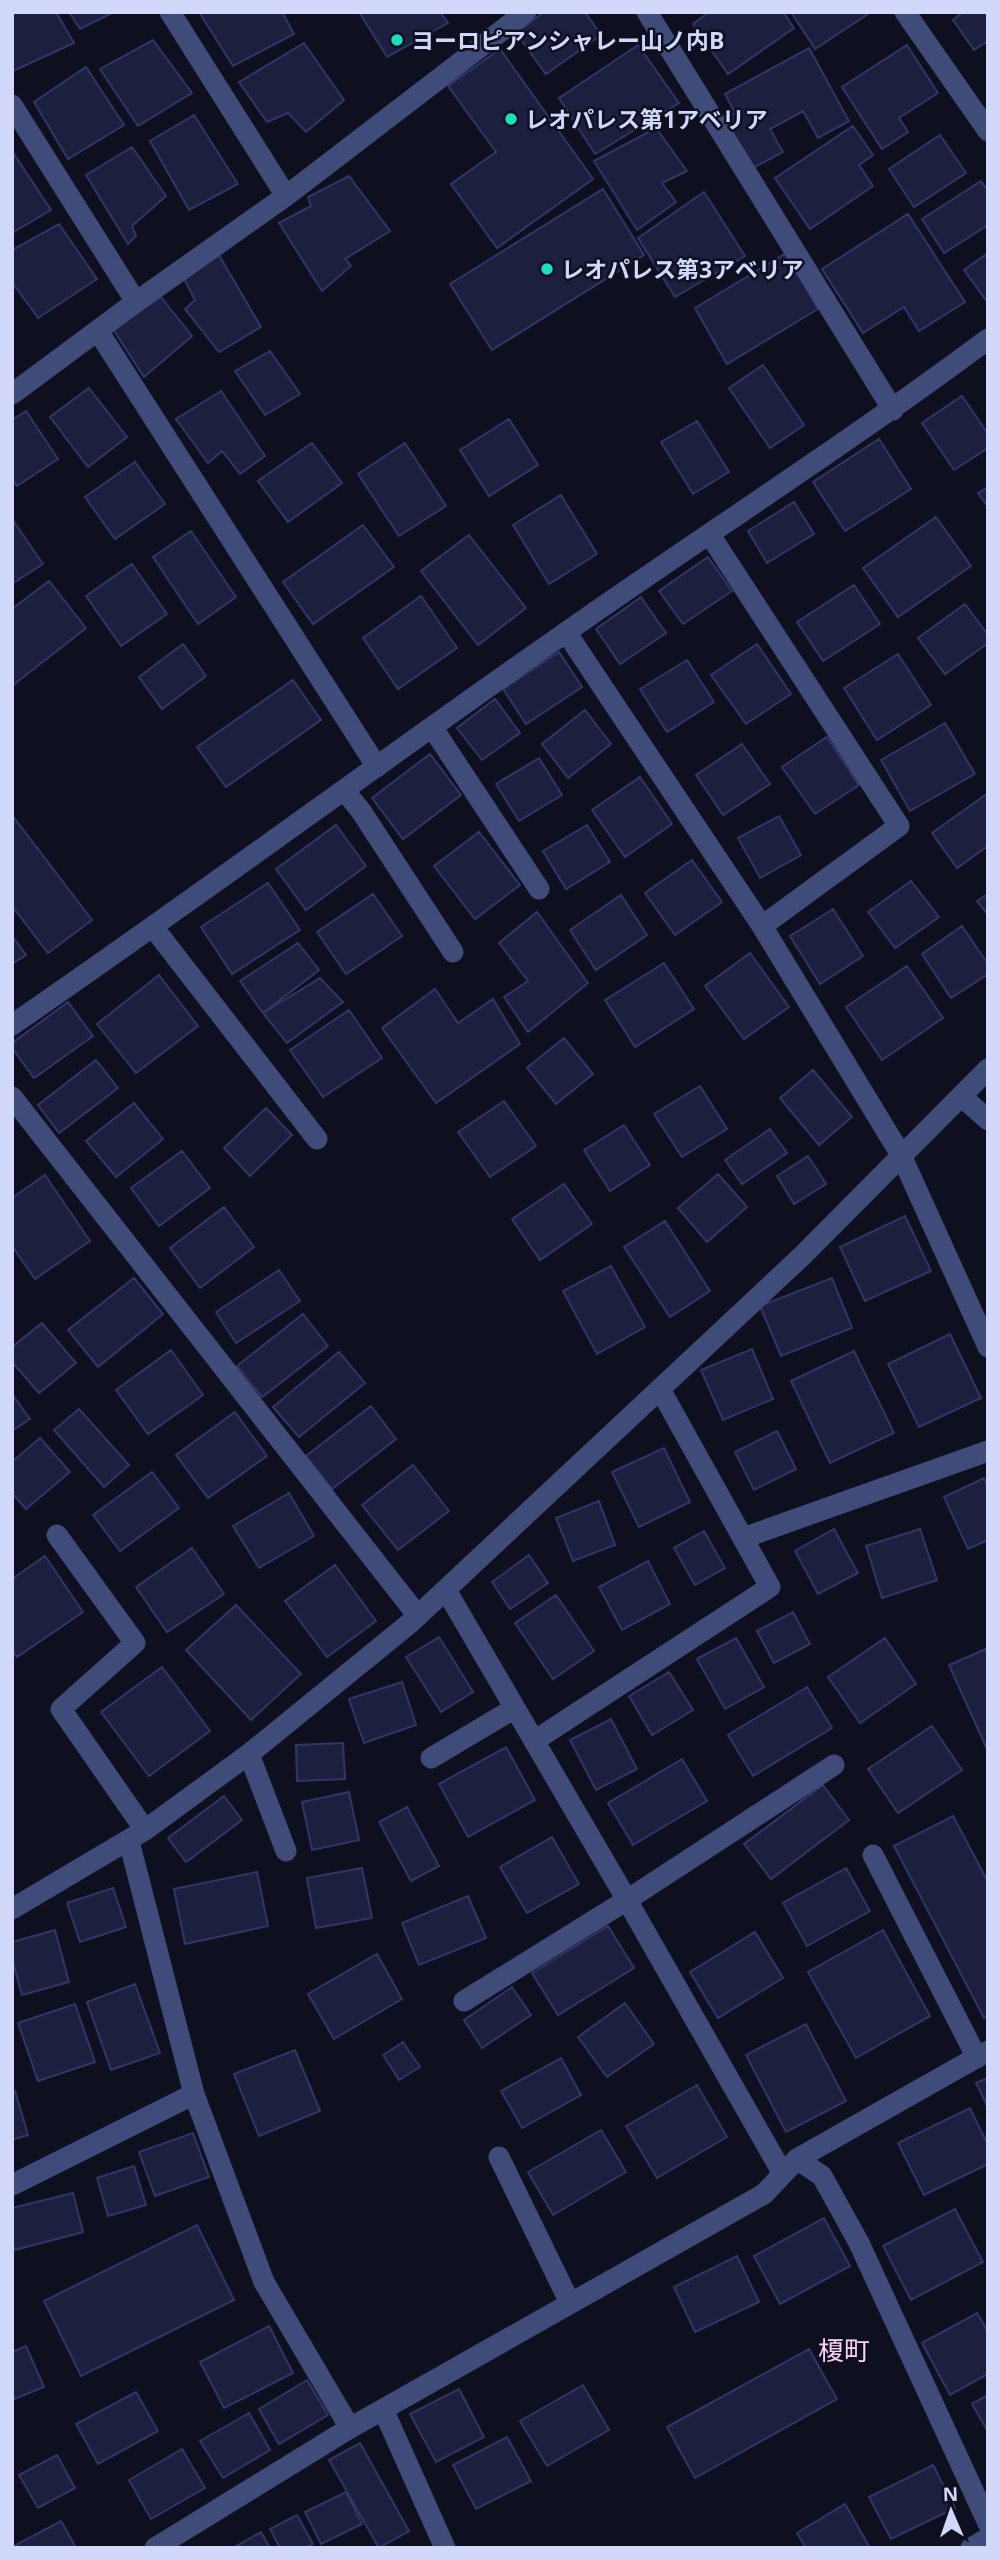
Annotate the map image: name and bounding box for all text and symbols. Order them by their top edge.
place label: ヨーロピアンシャレー山ノ内B [411,24,725,56]
marker: ヨーロピアンシャレー山ノ内B [389,32,405,48]
place label: レオパレス第1アベリア [525,103,768,135]
marker: レオパレス第1アベリア [503,111,519,127]
place label: レオパレス第3アベリア [561,253,804,285]
marker: レオパレス第3アベリア [539,261,555,277]
district label: 榎町 [818,2332,870,2368]
north arrow [916,2476,986,2546]
text: N [942,2481,959,2507]

